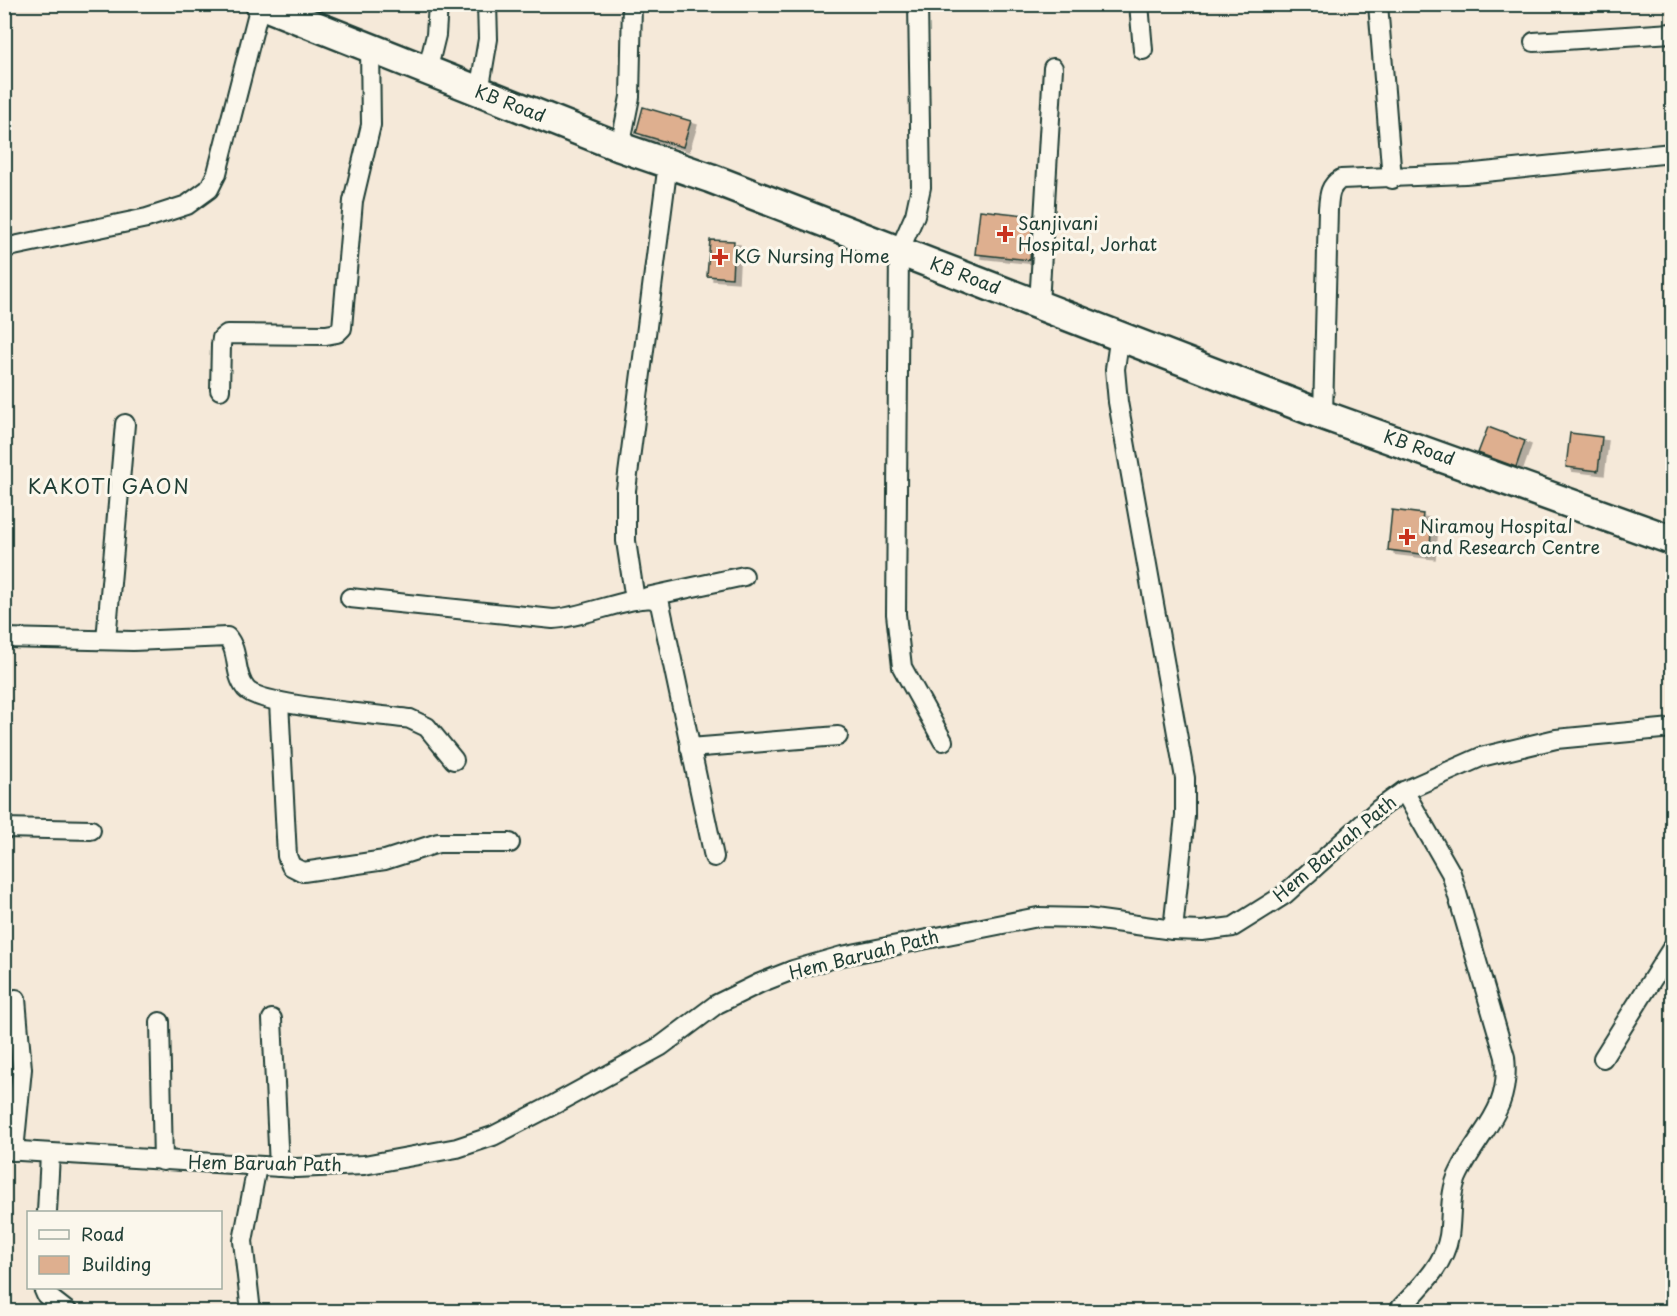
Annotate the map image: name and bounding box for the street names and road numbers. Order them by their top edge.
street label: KB Road [471,77,550,128]
street label: KB Road [926,249,1005,300]
street label: KB Road [1380,422,1459,471]
street label: Hem Baruah Path [1267,788,1402,908]
street label: Hem Baruah Path [786,922,941,985]
street label: Hem Baruah Path [188,1148,342,1177]

